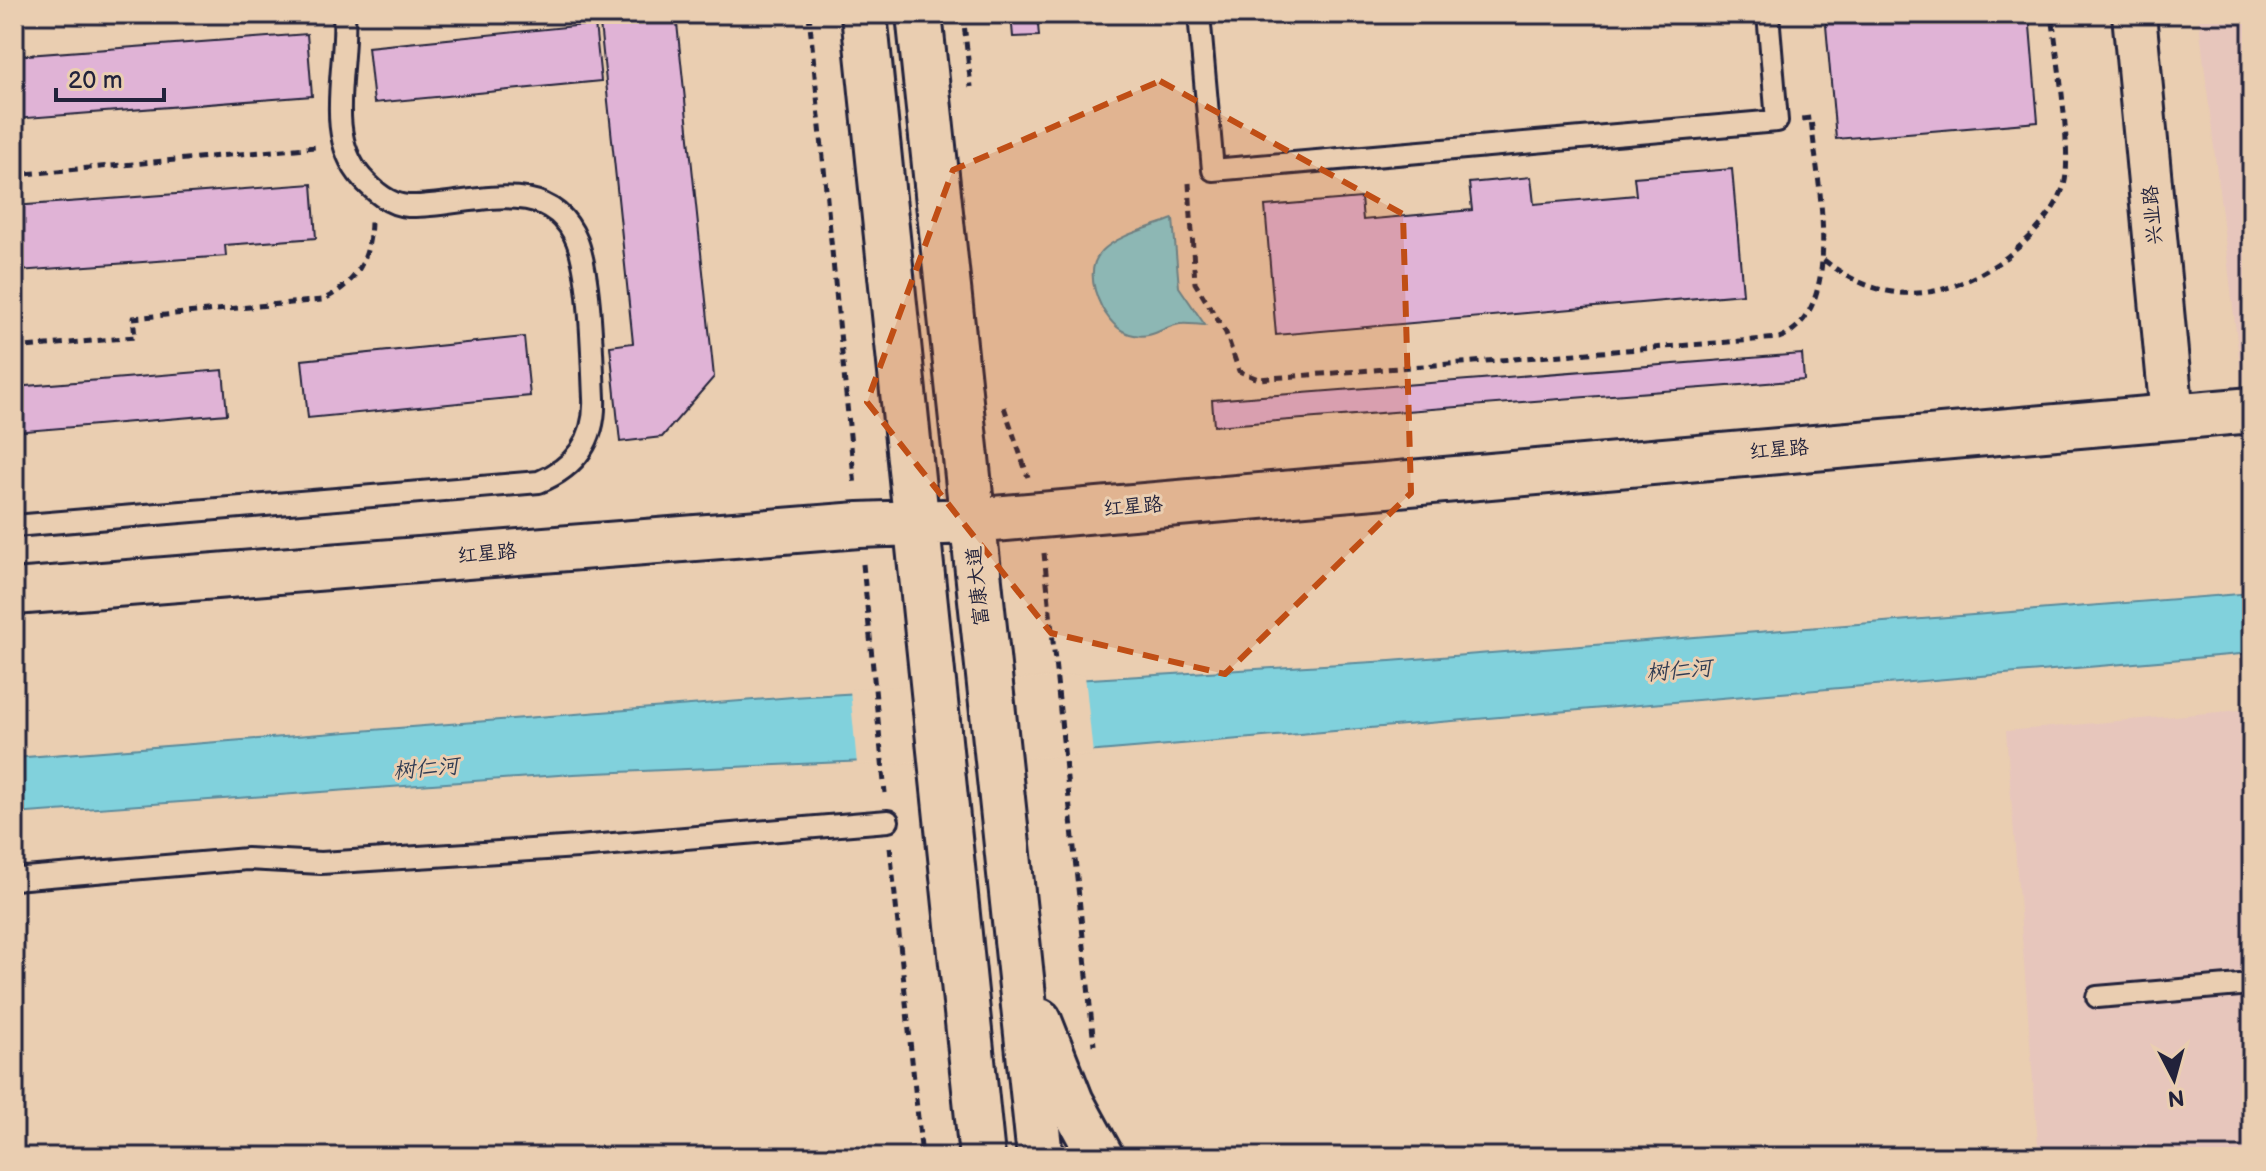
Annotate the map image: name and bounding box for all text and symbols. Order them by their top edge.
scale bar [56,52,164,102]
text: 20 m [68,66,123,95]
street label: 兴业路 [2138,183,2168,246]
street label: 红星路 [1748,435,1811,465]
street label: 红星路 [1102,492,1165,522]
street label: 红星路 [456,539,519,569]
street label: 富康大道 [962,545,994,627]
water label: 树仁河 [1645,654,1716,687]
water label: 树仁河 [392,752,463,785]
north arrow [2134,1039,2214,1119]
text: N [2166,1083,2186,1112]

